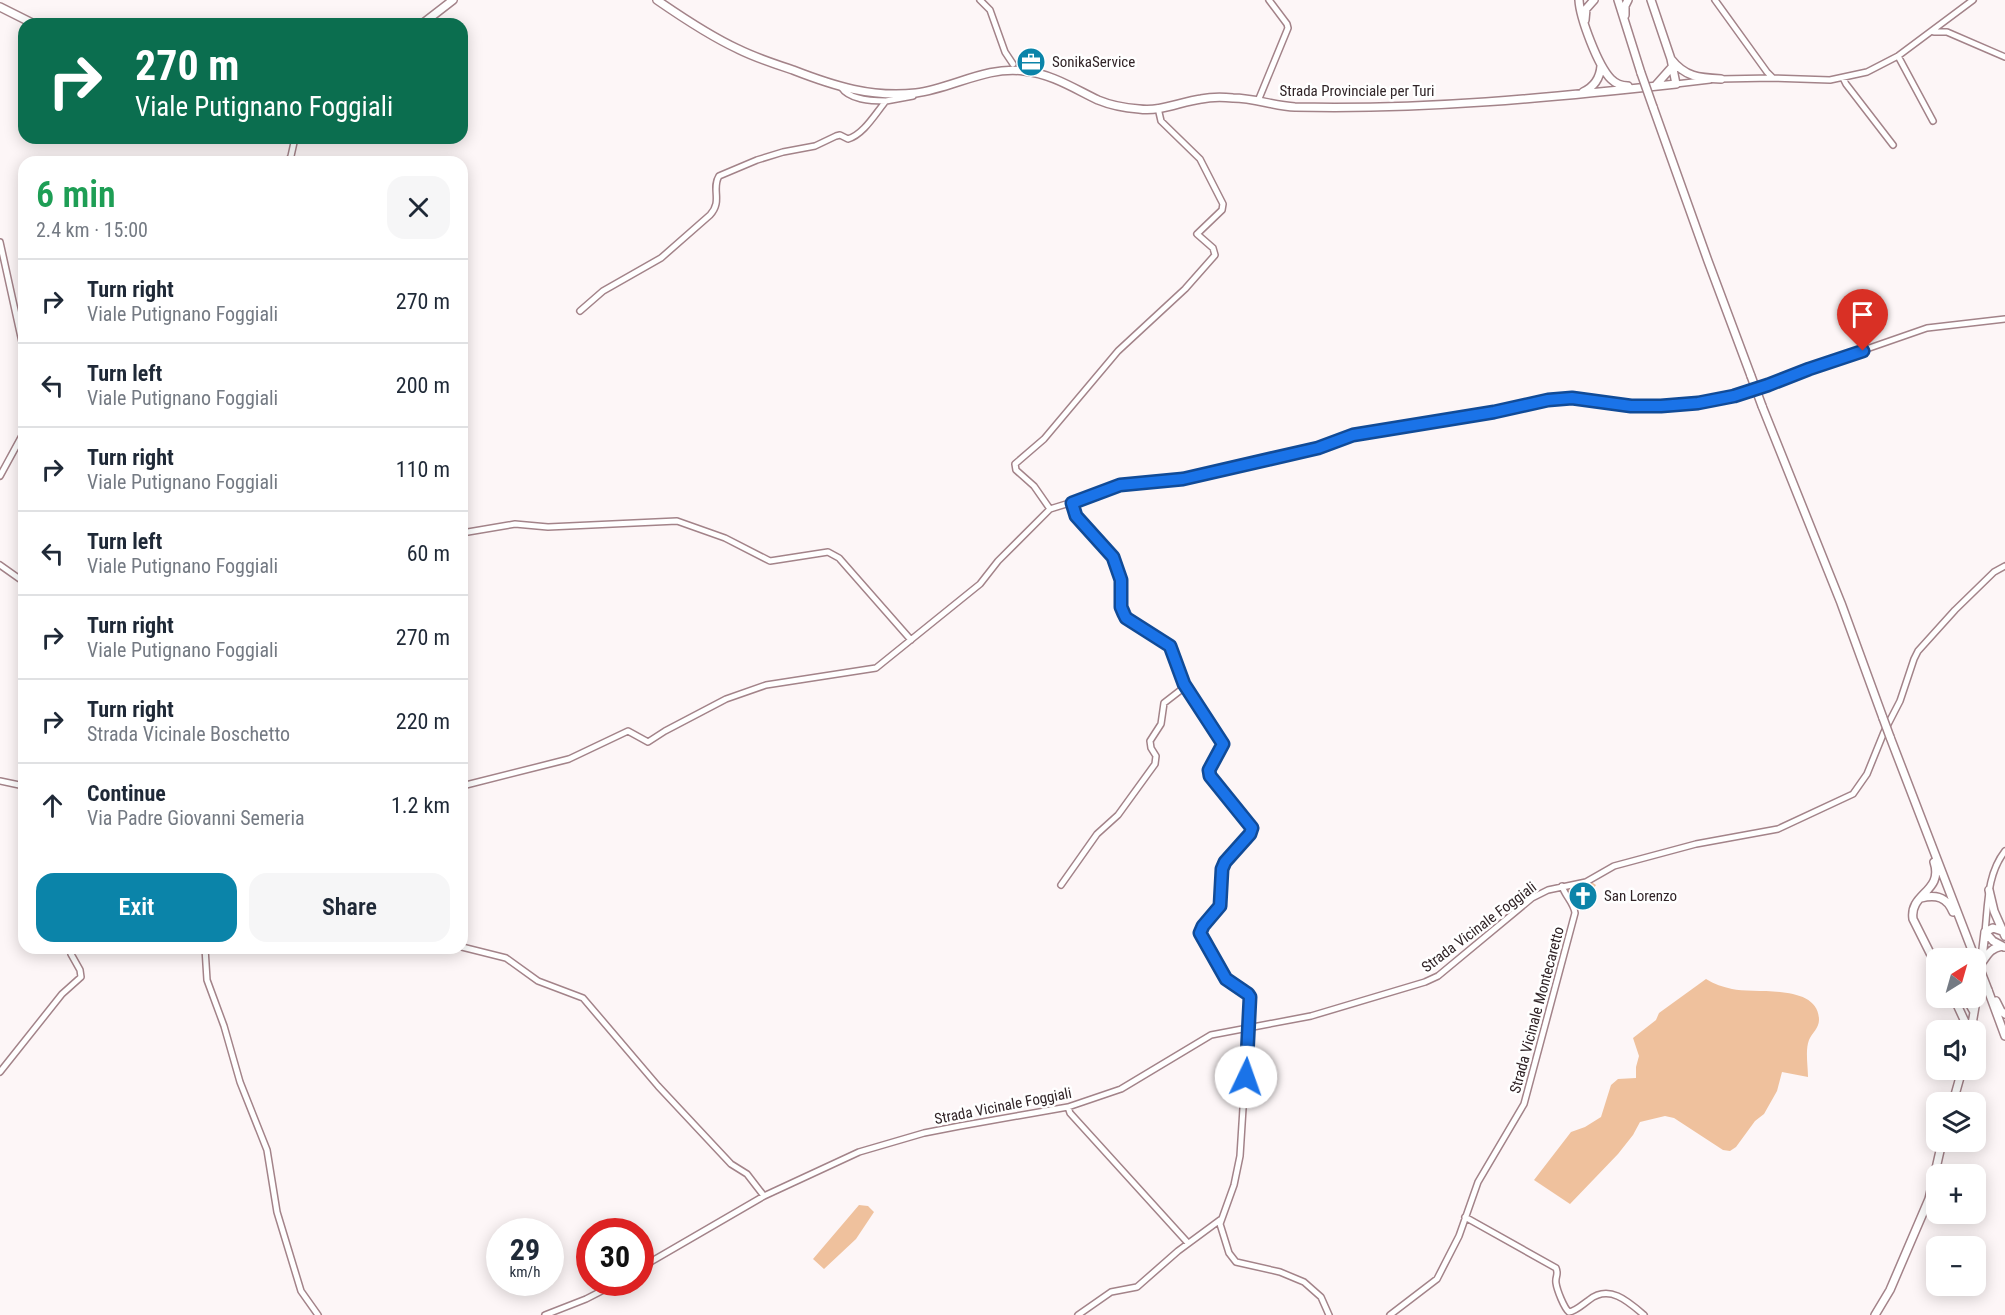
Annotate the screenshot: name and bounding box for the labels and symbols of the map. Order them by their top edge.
office icon: SonikaService [1015,46,1047,78]
place label: SonikaService [1052,53,1135,71]
street label: Strada Provinciale per Turi [1279,82,1435,100]
pin [1837,289,1888,351]
street label: Strada Vicinale Foggiali [1418,878,1540,976]
church icon: San Lorenzo [1567,880,1599,912]
place label: San Lorenzo [1604,887,1677,905]
street label: Strada Vicinale Montecaretto [1506,925,1568,1095]
north arrow [1926,948,1986,1008]
position arrow [1214,1045,1278,1109]
street label: Strada Vicinale Foggiali [933,1084,1073,1128]
speed limit sign: 30 [576,1218,654,1296]

